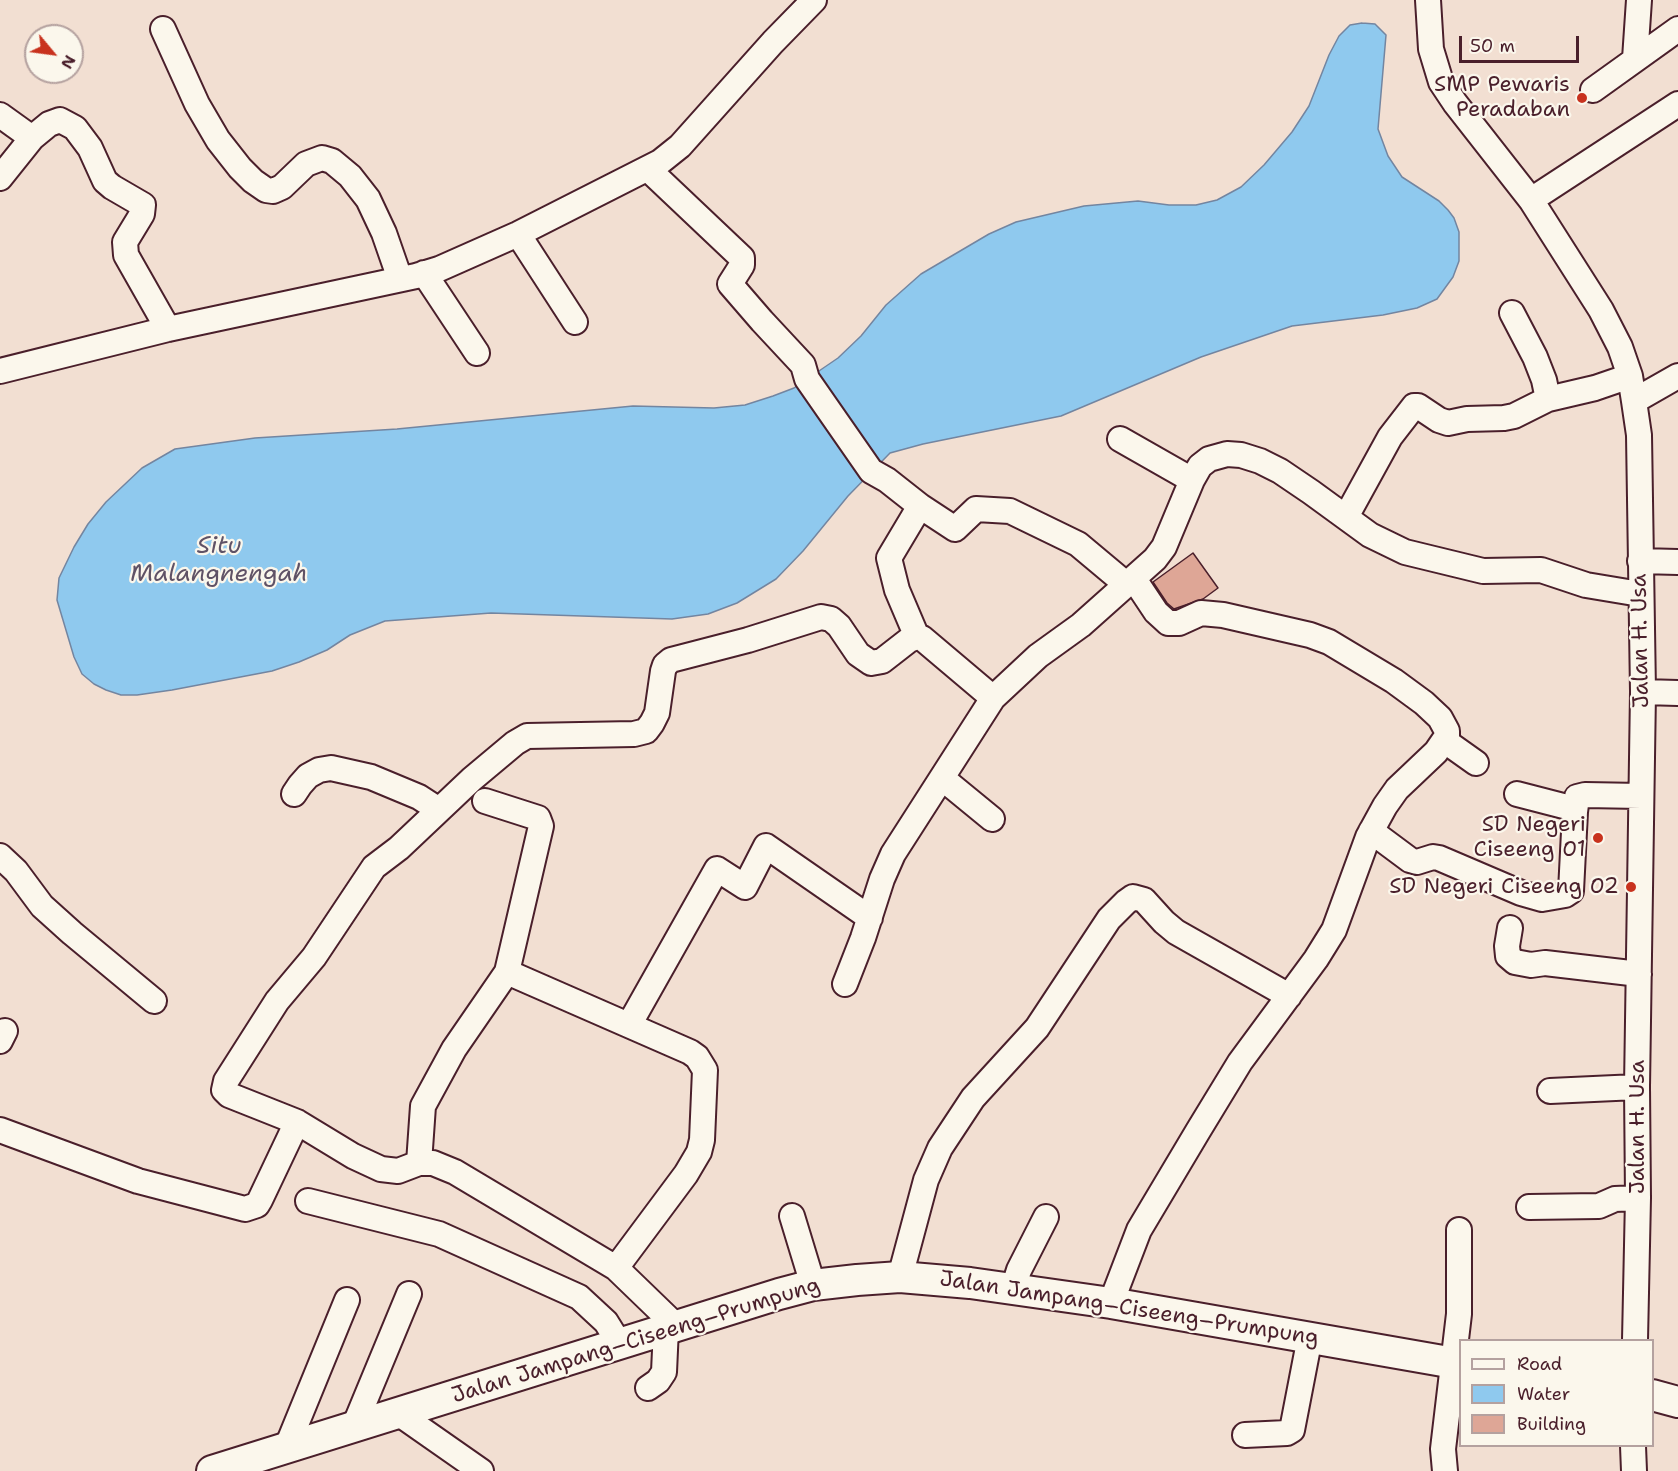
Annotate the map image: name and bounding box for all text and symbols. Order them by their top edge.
north arrow [24,24,84,84]
scale bar [1462,24,1582,62]
text: 50 m [1470,34,1515,58]
text: N [56,51,81,73]
place label: SMP Pewaris Peradaban [1434,72,1570,124]
marker: SMP Pewaris Peradaban [1575,91,1589,105]
water label: Situ Malangnengah [130,533,308,589]
street label: Jalan H. Usa [1627,573,1655,709]
place label: SD Negeri Ciseeng 01 [1474,812,1586,864]
marker: SD Negeri Ciseeng 01 [1591,831,1605,845]
place label: SD Negeri Ciseeng 02 [1389,874,1619,900]
marker: SD Negeri Ciseeng 02 [1624,880,1638,894]
street label: Jalan H. Usa [1625,1060,1651,1194]
street label: Jalan Jampang–Ciseeng–Prumpung [938,1266,1320,1352]
street label: Jalan Jampang–Ciseeng–Prumpung [449,1272,823,1410]
legend [1459,1339,1654,1447]
text: Road [1517,1352,1562,1376]
text: Water [1517,1382,1570,1406]
text: Building [1517,1412,1586,1436]

